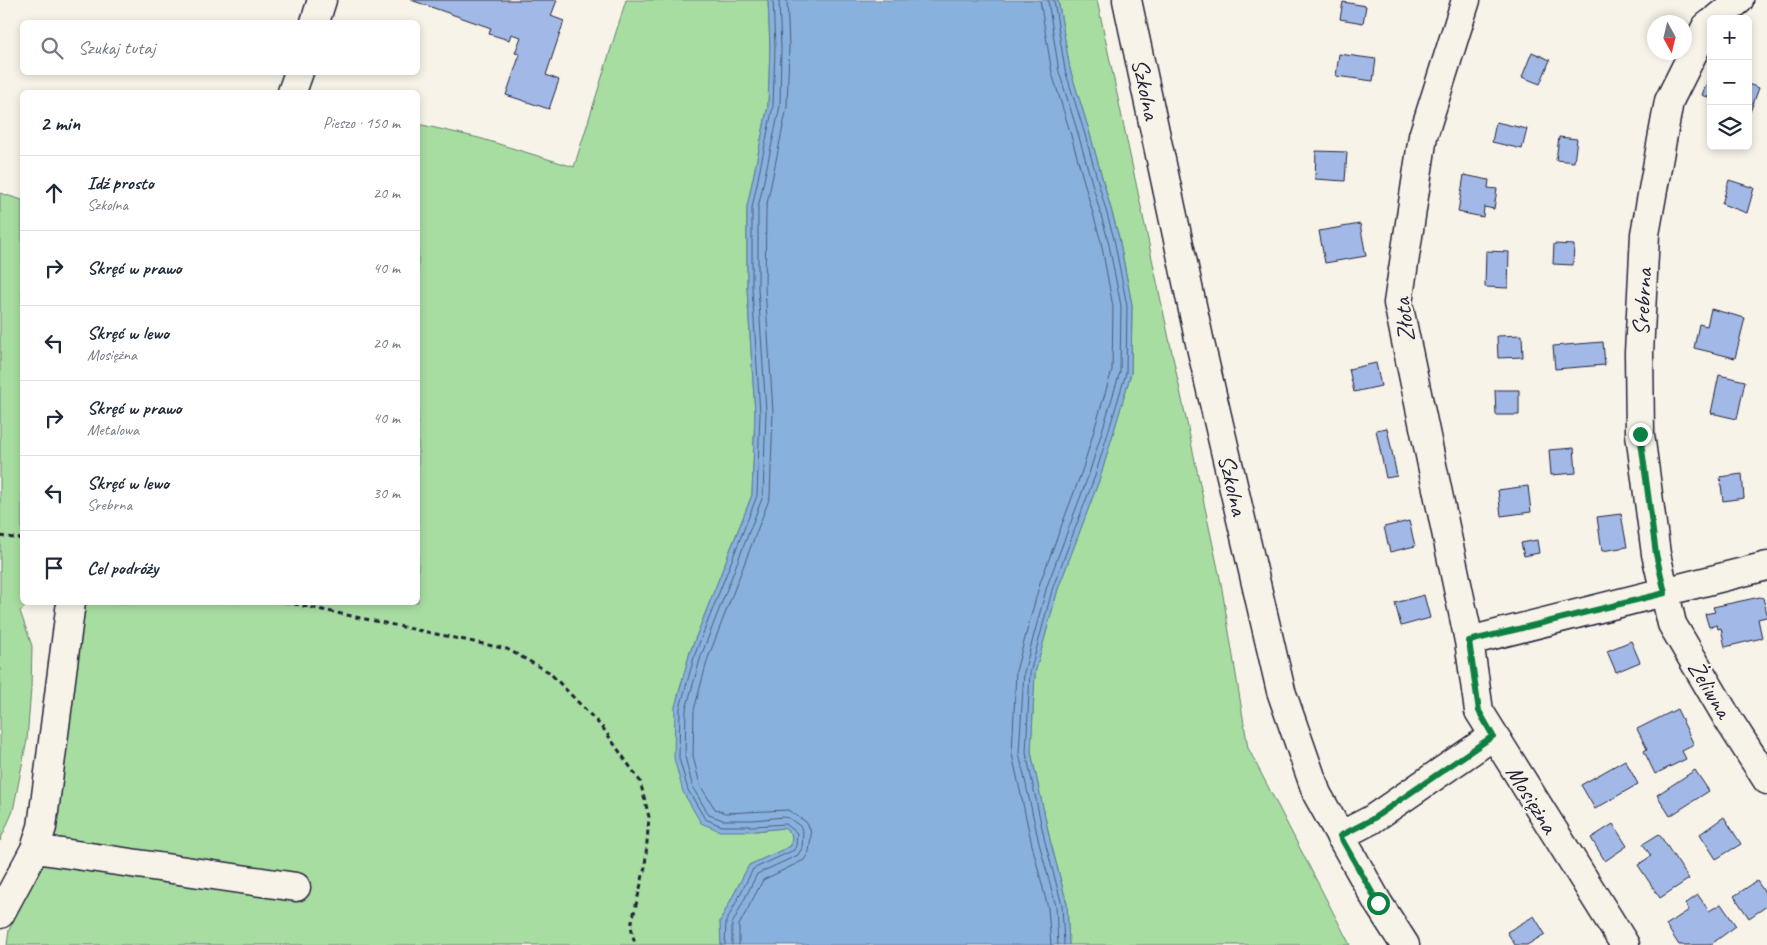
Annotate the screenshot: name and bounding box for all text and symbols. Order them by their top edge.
north arrow [1647,15,1692,60]
map controls [1707,15,1752,150]
button: + [1707,15,1752,60]
search box [20,20,420,75]
icon: search [38,34,66,62]
text: Szukaj tutaj [78,36,155,60]
street label: Szkolna [1125,56,1167,123]
button: − [1707,60,1752,105]
button: layers [1707,105,1752,150]
text: 2 min [40,110,80,136]
text: Pieszo · 150 m [323,113,400,133]
text: Idź prosto [87,171,154,195]
icon: ahead [40,179,68,207]
text: 20 m [373,183,400,203]
text: Szkolna [87,195,128,215]
icon: right [40,254,68,282]
text: Skręć w prawo [87,256,182,280]
text: 40 m [373,258,400,278]
street label: Srebrna [1625,266,1659,336]
street label: Złota [1386,295,1422,344]
text: Skręć w lewo [87,321,169,345]
icon: left [40,329,68,357]
text: 20 m [373,333,400,353]
text: Mosiężna [87,345,137,365]
text: Skręć w prawo [87,396,182,420]
icon: right [40,404,68,432]
text: 40 m [373,408,400,428]
text: Metalowa [87,420,139,440]
route end [1629,423,1652,446]
street label: Szkolna [1211,452,1255,520]
text: Skręć w lewo [87,471,169,495]
icon: left [40,479,68,507]
text: 30 m [373,483,400,503]
text: Srebrna [87,495,132,515]
icon: arrive [40,554,68,582]
text: Cel podróży [87,556,158,580]
street label: Żeliwna [1681,655,1740,725]
street label: Mosiężna [1499,759,1565,840]
route start [1367,892,1390,915]

